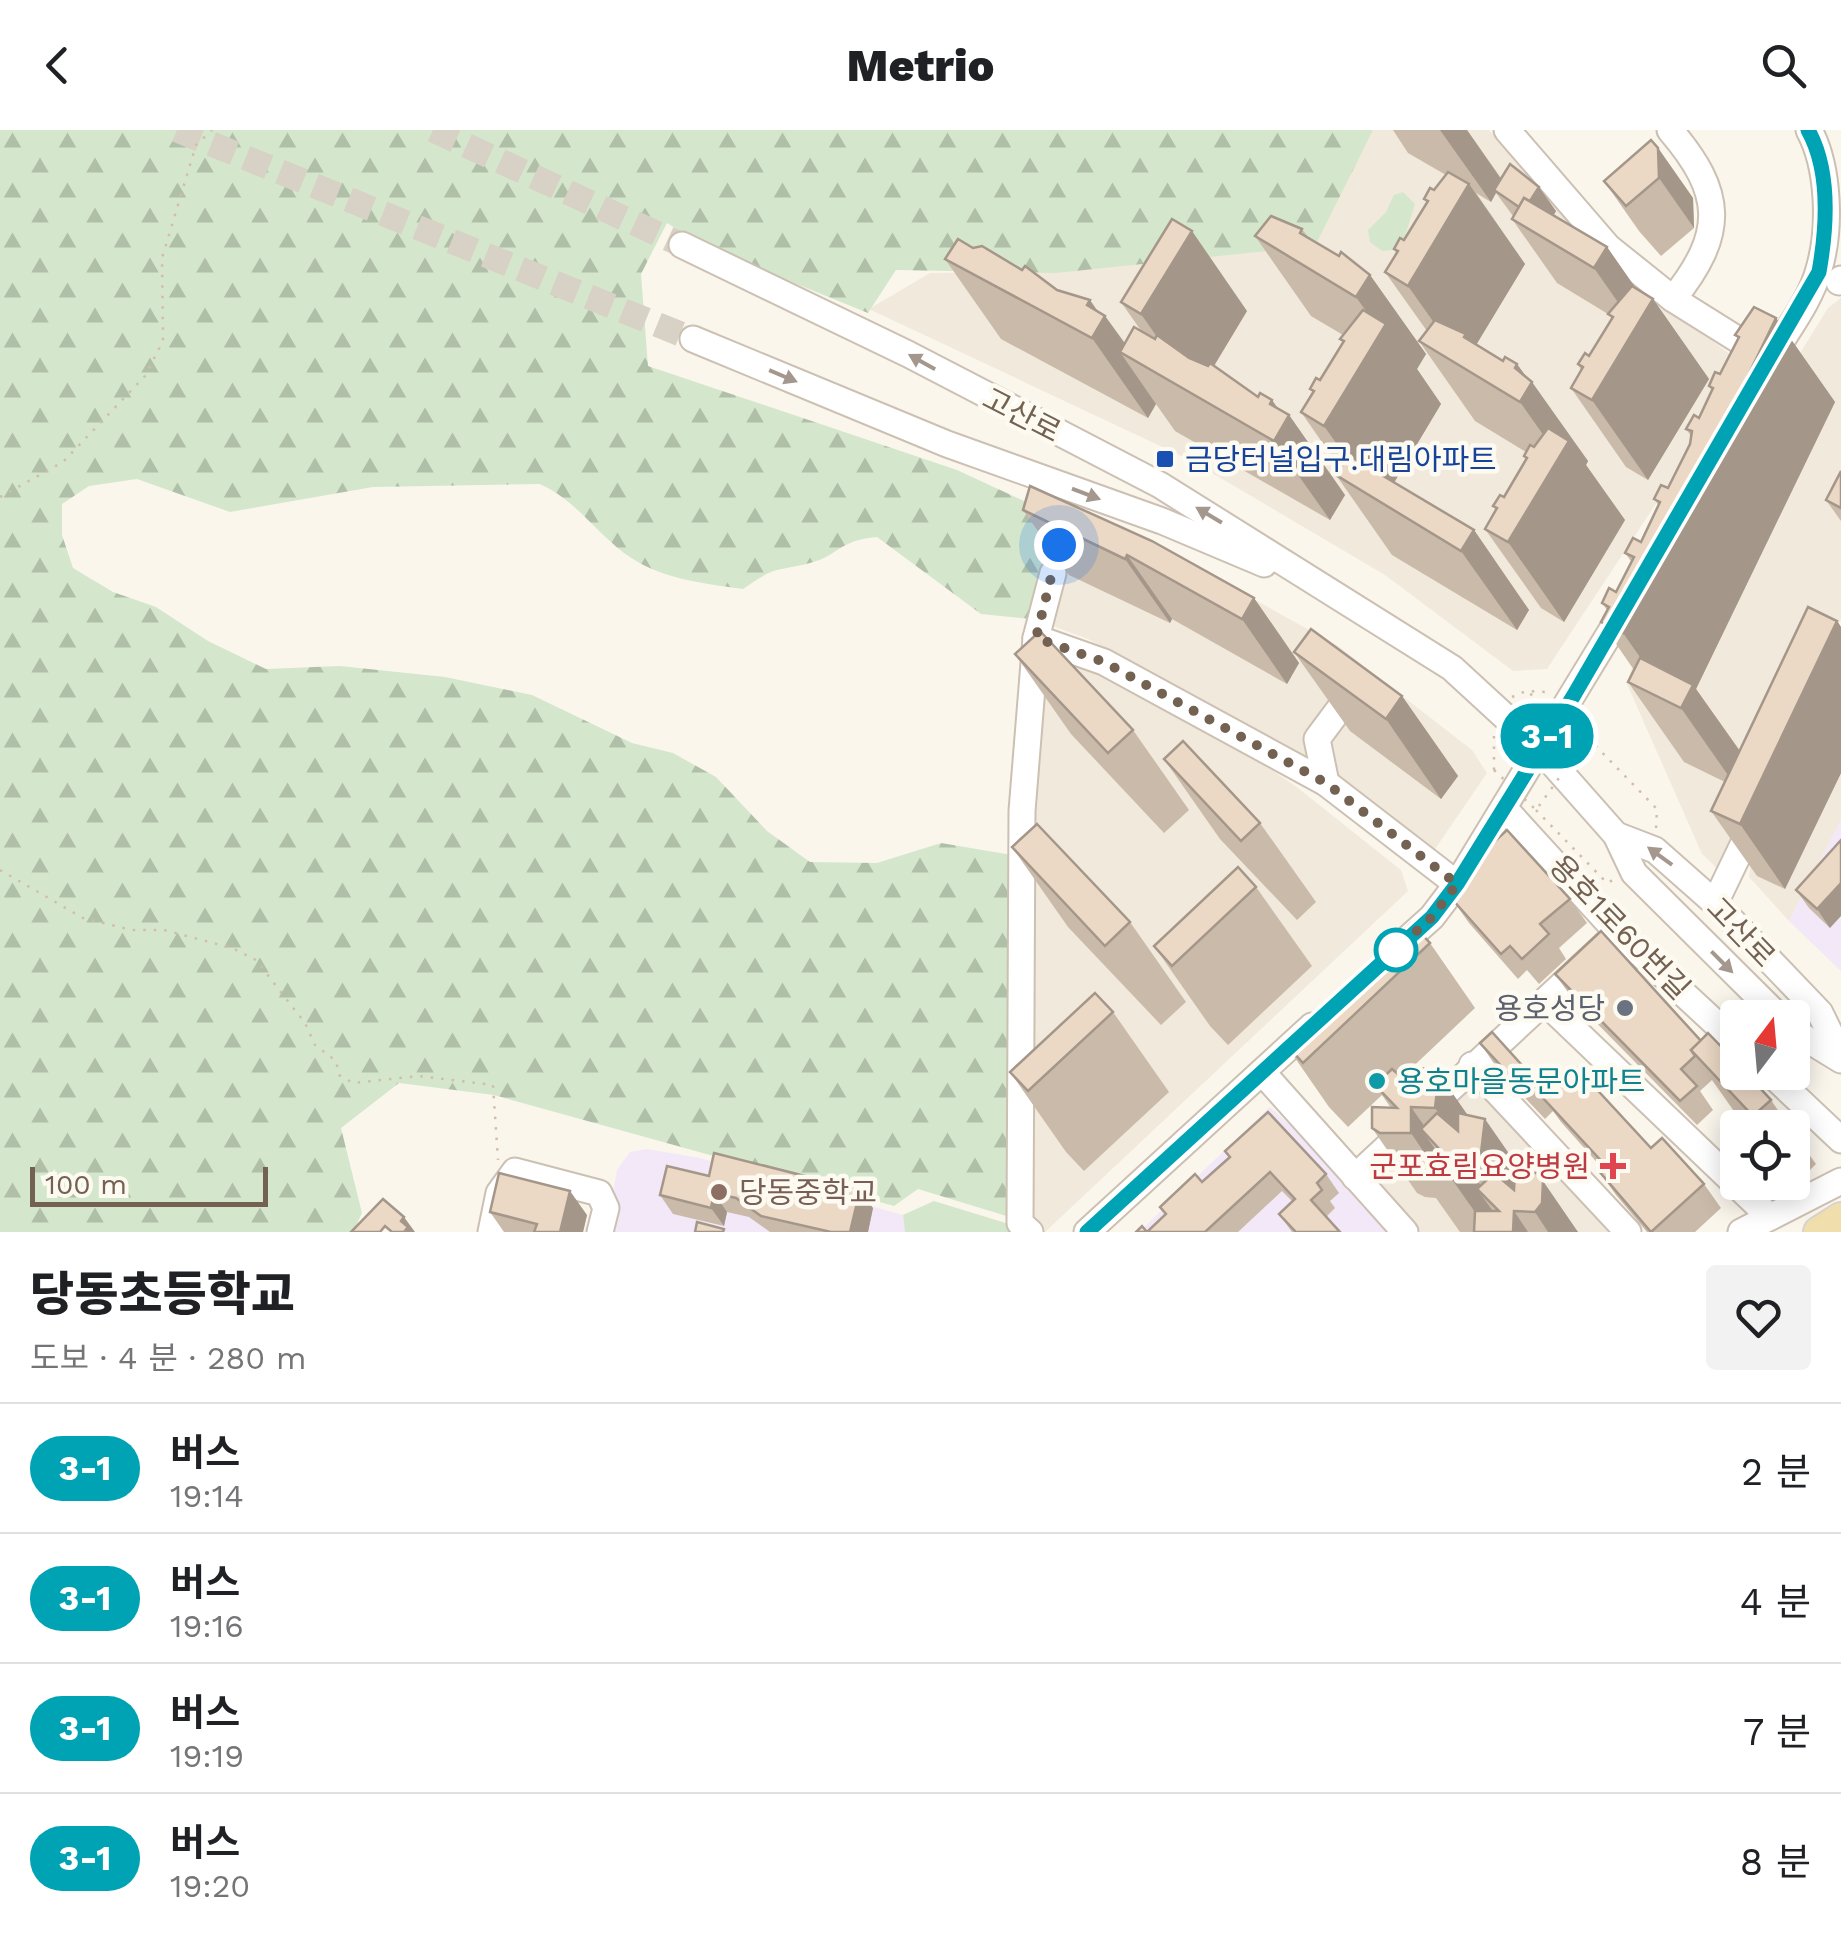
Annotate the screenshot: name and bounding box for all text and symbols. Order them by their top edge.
icon: back [30,38,85,93]
icon: search [1756,38,1811,93]
text: Metrio [847,39,994,92]
one-way arrow [908,353,937,370]
one-way arrow [769,368,798,384]
street label: 고산로 [977,381,1067,449]
place label: 금당터널입구.대림아파트 [1185,442,1497,477]
marker: 금당터널입구.대림아파트 [1154,448,1176,470]
one-way arrow [1072,487,1102,502]
one-way arrow [1195,507,1223,524]
your location [1034,520,1084,570]
line badge: 3-1 [1490,704,1604,768]
text: 3-1 [1521,715,1573,757]
one-way arrow [1647,847,1673,867]
street label: 용호1로60번길 [1543,848,1697,1006]
street label: 고산로 [1700,890,1782,974]
unlabelled marker [1375,929,1417,971]
one-way arrow [1710,950,1734,973]
place label: 용호성당 [1495,991,1605,1026]
marker: 용호성당 [1614,997,1636,1019]
north arrow [1720,1000,1810,1090]
map controls [1720,1000,1810,1200]
place label: 용호마을동문아파트 [1397,1064,1645,1099]
marker: 용호마을동문아파트 [1366,1070,1388,1092]
button: locate [1720,1110,1810,1200]
place label: 군포효림요양병원 [1369,1149,1590,1184]
marker: 군포효림요양병원 [1600,1153,1626,1179]
scale bar [30,1162,268,1206]
text: 100 m [45,1168,127,1201]
place label: 당동중학교 [739,1175,877,1210]
marker: 당동중학교 [708,1181,730,1203]
button: heart [1706,1265,1811,1370]
text: 당동초등학교 [30,1266,295,1323]
text: 도보 · 4 분 · 280 m [30,1339,307,1377]
text: 버스 [170,1431,240,1475]
text: 3-1 [59,1447,111,1489]
text: 2 분 [1741,1450,1811,1494]
text: 19:14 [170,1477,244,1515]
text: 버스 [170,1561,240,1605]
text: 3-1 [59,1577,111,1619]
text: 4 분 [1740,1580,1811,1624]
text: 19:16 [170,1607,244,1645]
text: 버스 [170,1691,240,1735]
text: 3-1 [59,1707,111,1749]
text: 7 분 [1743,1710,1811,1754]
text: 19:19 [170,1737,244,1775]
text: 버스 [170,1821,240,1865]
text: 3-1 [59,1837,111,1879]
text: 8 분 [1740,1840,1811,1884]
text: 19:20 [170,1867,250,1905]

